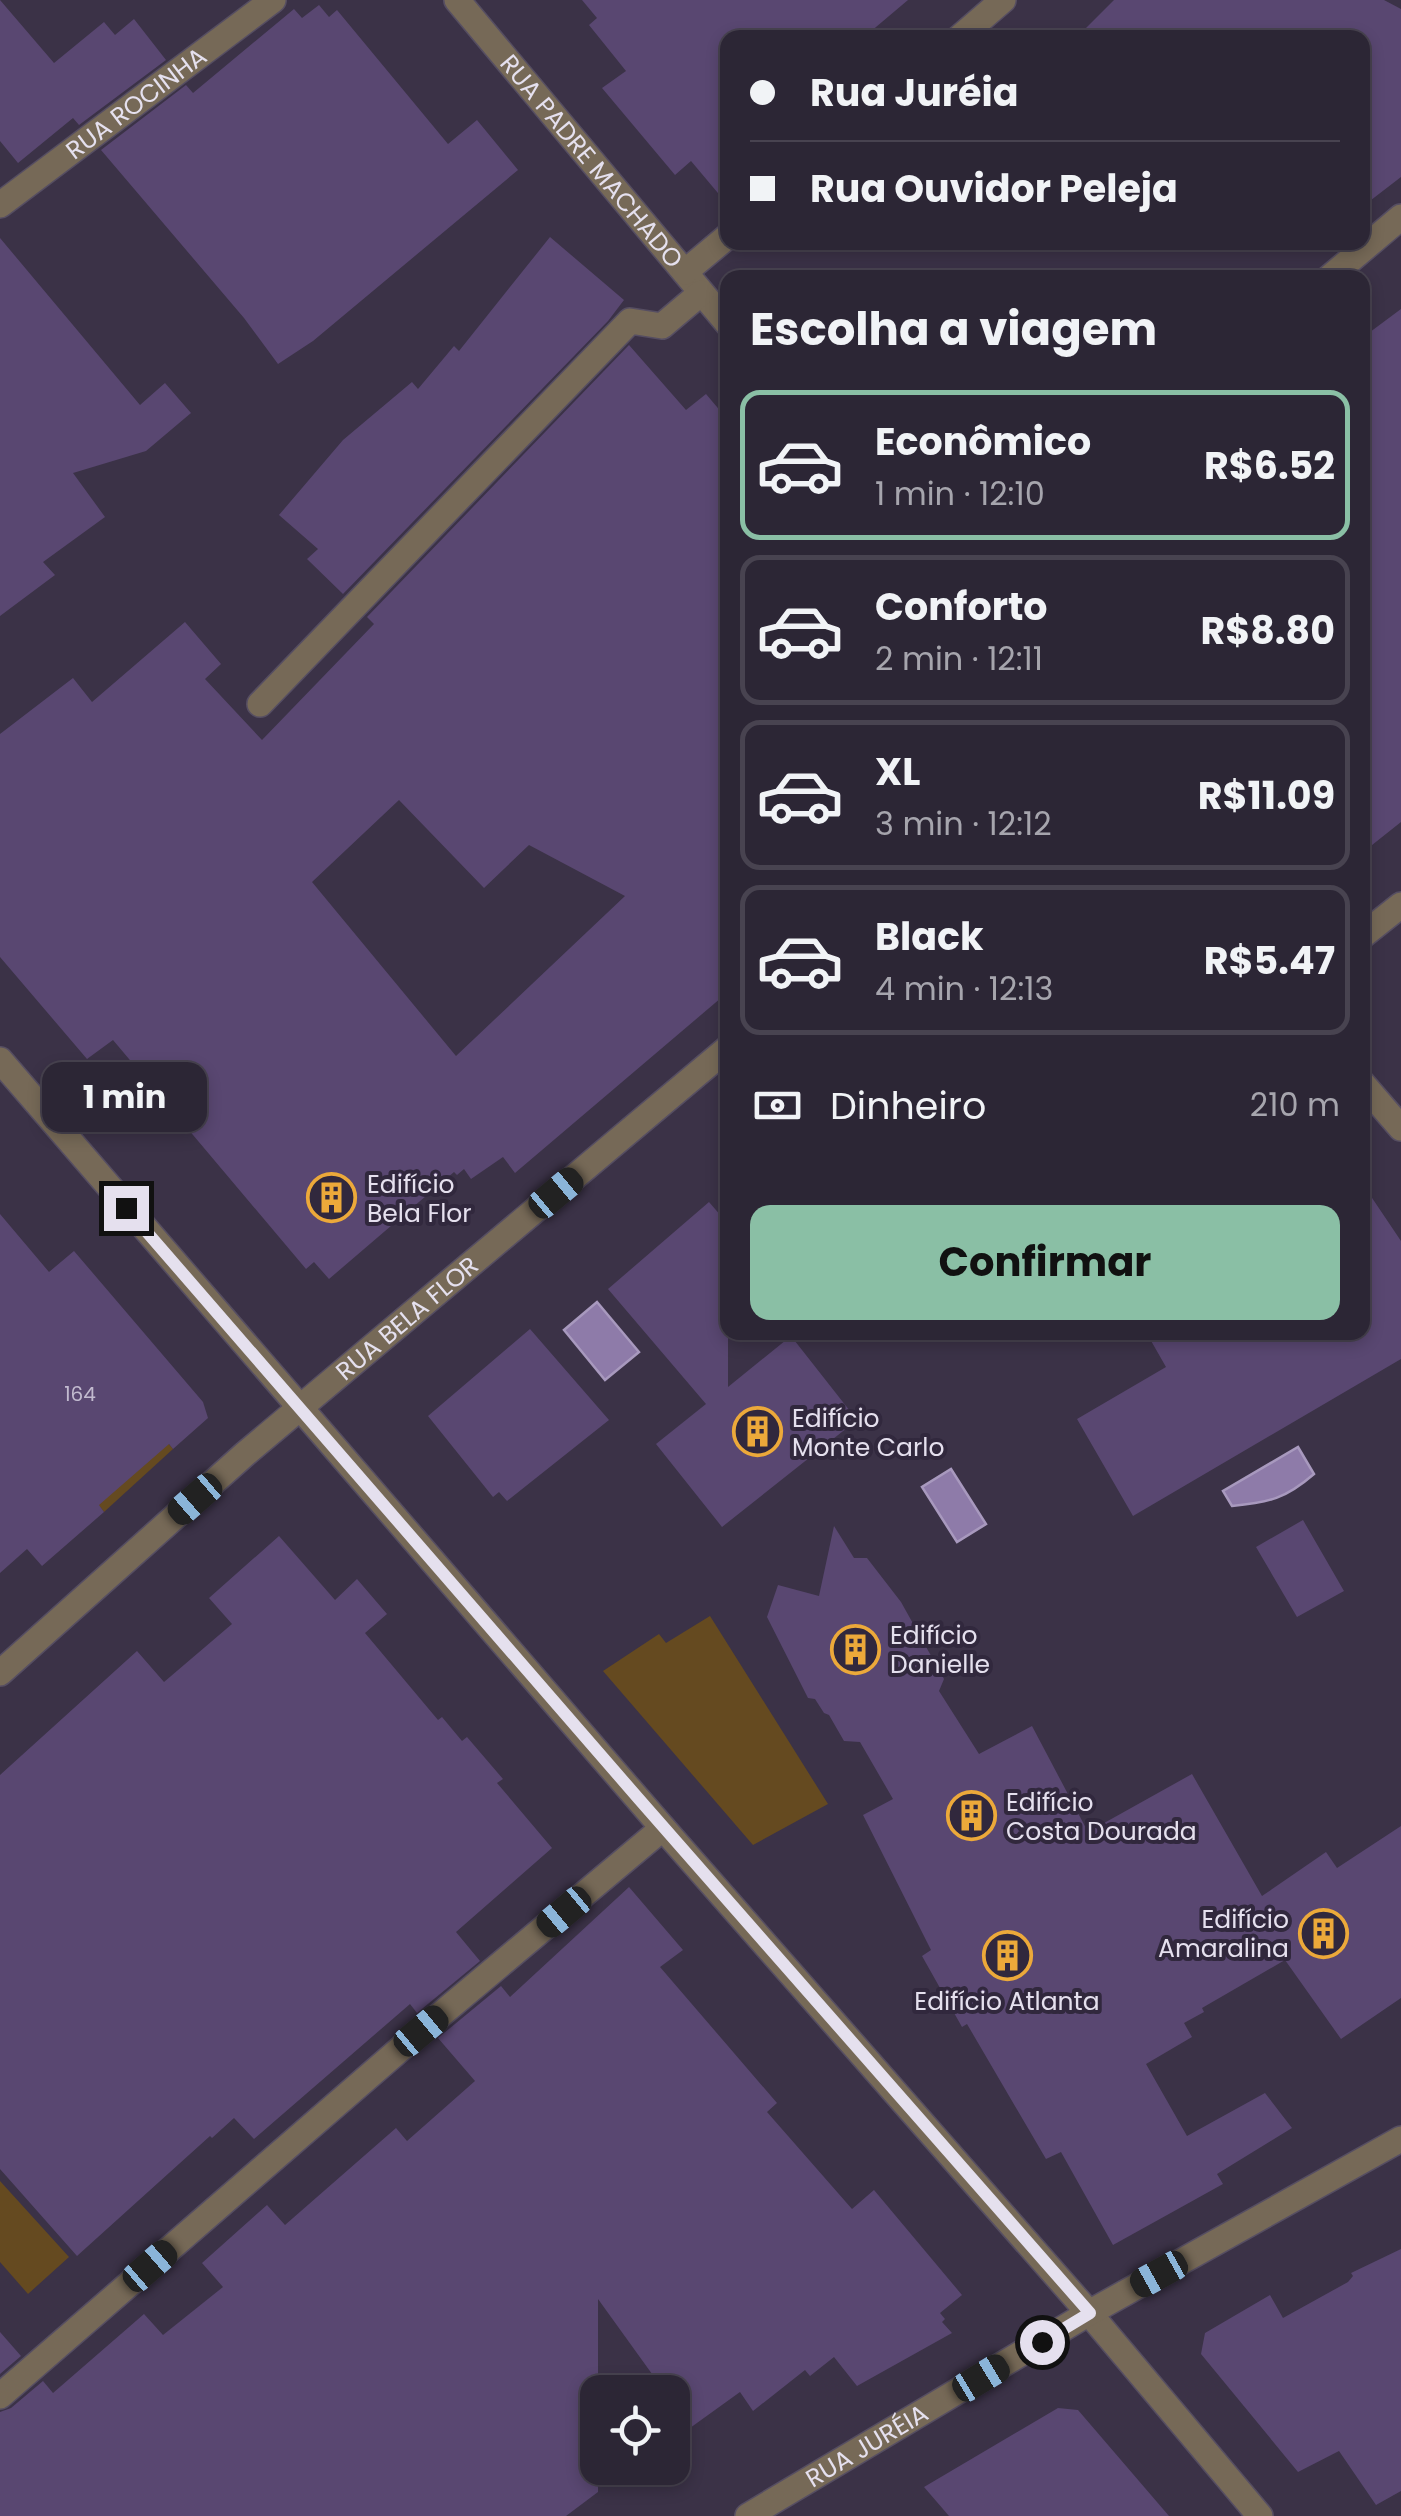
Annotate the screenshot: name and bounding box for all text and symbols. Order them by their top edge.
street label: RUA ROCINHA [59,39,214,168]
street label: RUA PADRE MACHADO [492,47,691,276]
text: Rua Juréia [810,66,1019,119]
text: Rua Ouvidor Peleja [810,162,1178,215]
text: Escolha a viagem [750,298,1157,361]
text: Econômico [875,415,1091,468]
icon: car [755,420,845,510]
text: R$6.52 [1204,439,1335,492]
text: 1 min · 12:10 [875,471,1045,516]
text: Conforto [875,580,1048,633]
icon: car [755,585,845,675]
text: R$8.80 [1200,604,1335,657]
text: 2 min · 12:11 [875,636,1043,681]
text: XL [875,745,920,798]
icon: car [755,750,845,840]
text: R$11.09 [1198,769,1335,822]
text: 3 min · 12:12 [875,801,1052,846]
text: Black [875,910,984,963]
icon: car [755,915,845,1005]
text: R$5.47 [1204,934,1335,987]
text: 4 min · 12:13 [875,966,1053,1011]
callout: 1 min [44,1063,208,1133]
text: 1 min [83,1074,166,1119]
icon: cash [750,1078,805,1133]
text: Dinheiro [830,1079,986,1132]
text: 210 m [1250,1082,1340,1127]
car [523,1162,589,1224]
place label: Edifício Bela Flor [367,1167,472,1231]
building icon: Edifício Bela Flor [306,1172,358,1224]
route end [104,1186,149,1231]
button: Confirmar [750,1205,1340,1320]
street label: RUA BELA FLOR [328,1248,486,1389]
house number: 164 [64,1380,96,1408]
place label: Edifício Monte Carlo [792,1401,944,1465]
building icon: Edifício Monte Carlo [731,1406,783,1458]
car [163,1468,227,1530]
place label: Edifício Danielle [890,1618,990,1682]
building icon: Edifício Danielle [829,1623,881,1675]
place label: Edifício Costa Dourada [1006,1785,1197,1849]
building icon: Edifício Costa Dourada [945,1790,997,1842]
car [531,1881,597,1943]
place label: Edifício Amaralina [1158,1902,1289,1966]
building icon: Edifício Amaralina [1298,1907,1350,1959]
building icon: Edifício Atlanta [981,1929,1033,1981]
place label: Edifício Atlanta [914,1984,1100,2019]
car [388,2000,454,2062]
car [118,2235,182,2297]
car [1125,2246,1193,2302]
route start [1020,2320,1065,2365]
car [948,2350,1014,2406]
map controls [580,2375,690,2485]
button: locate [580,2375,690,2485]
street label: RUA JURÉIA [799,2396,935,2496]

